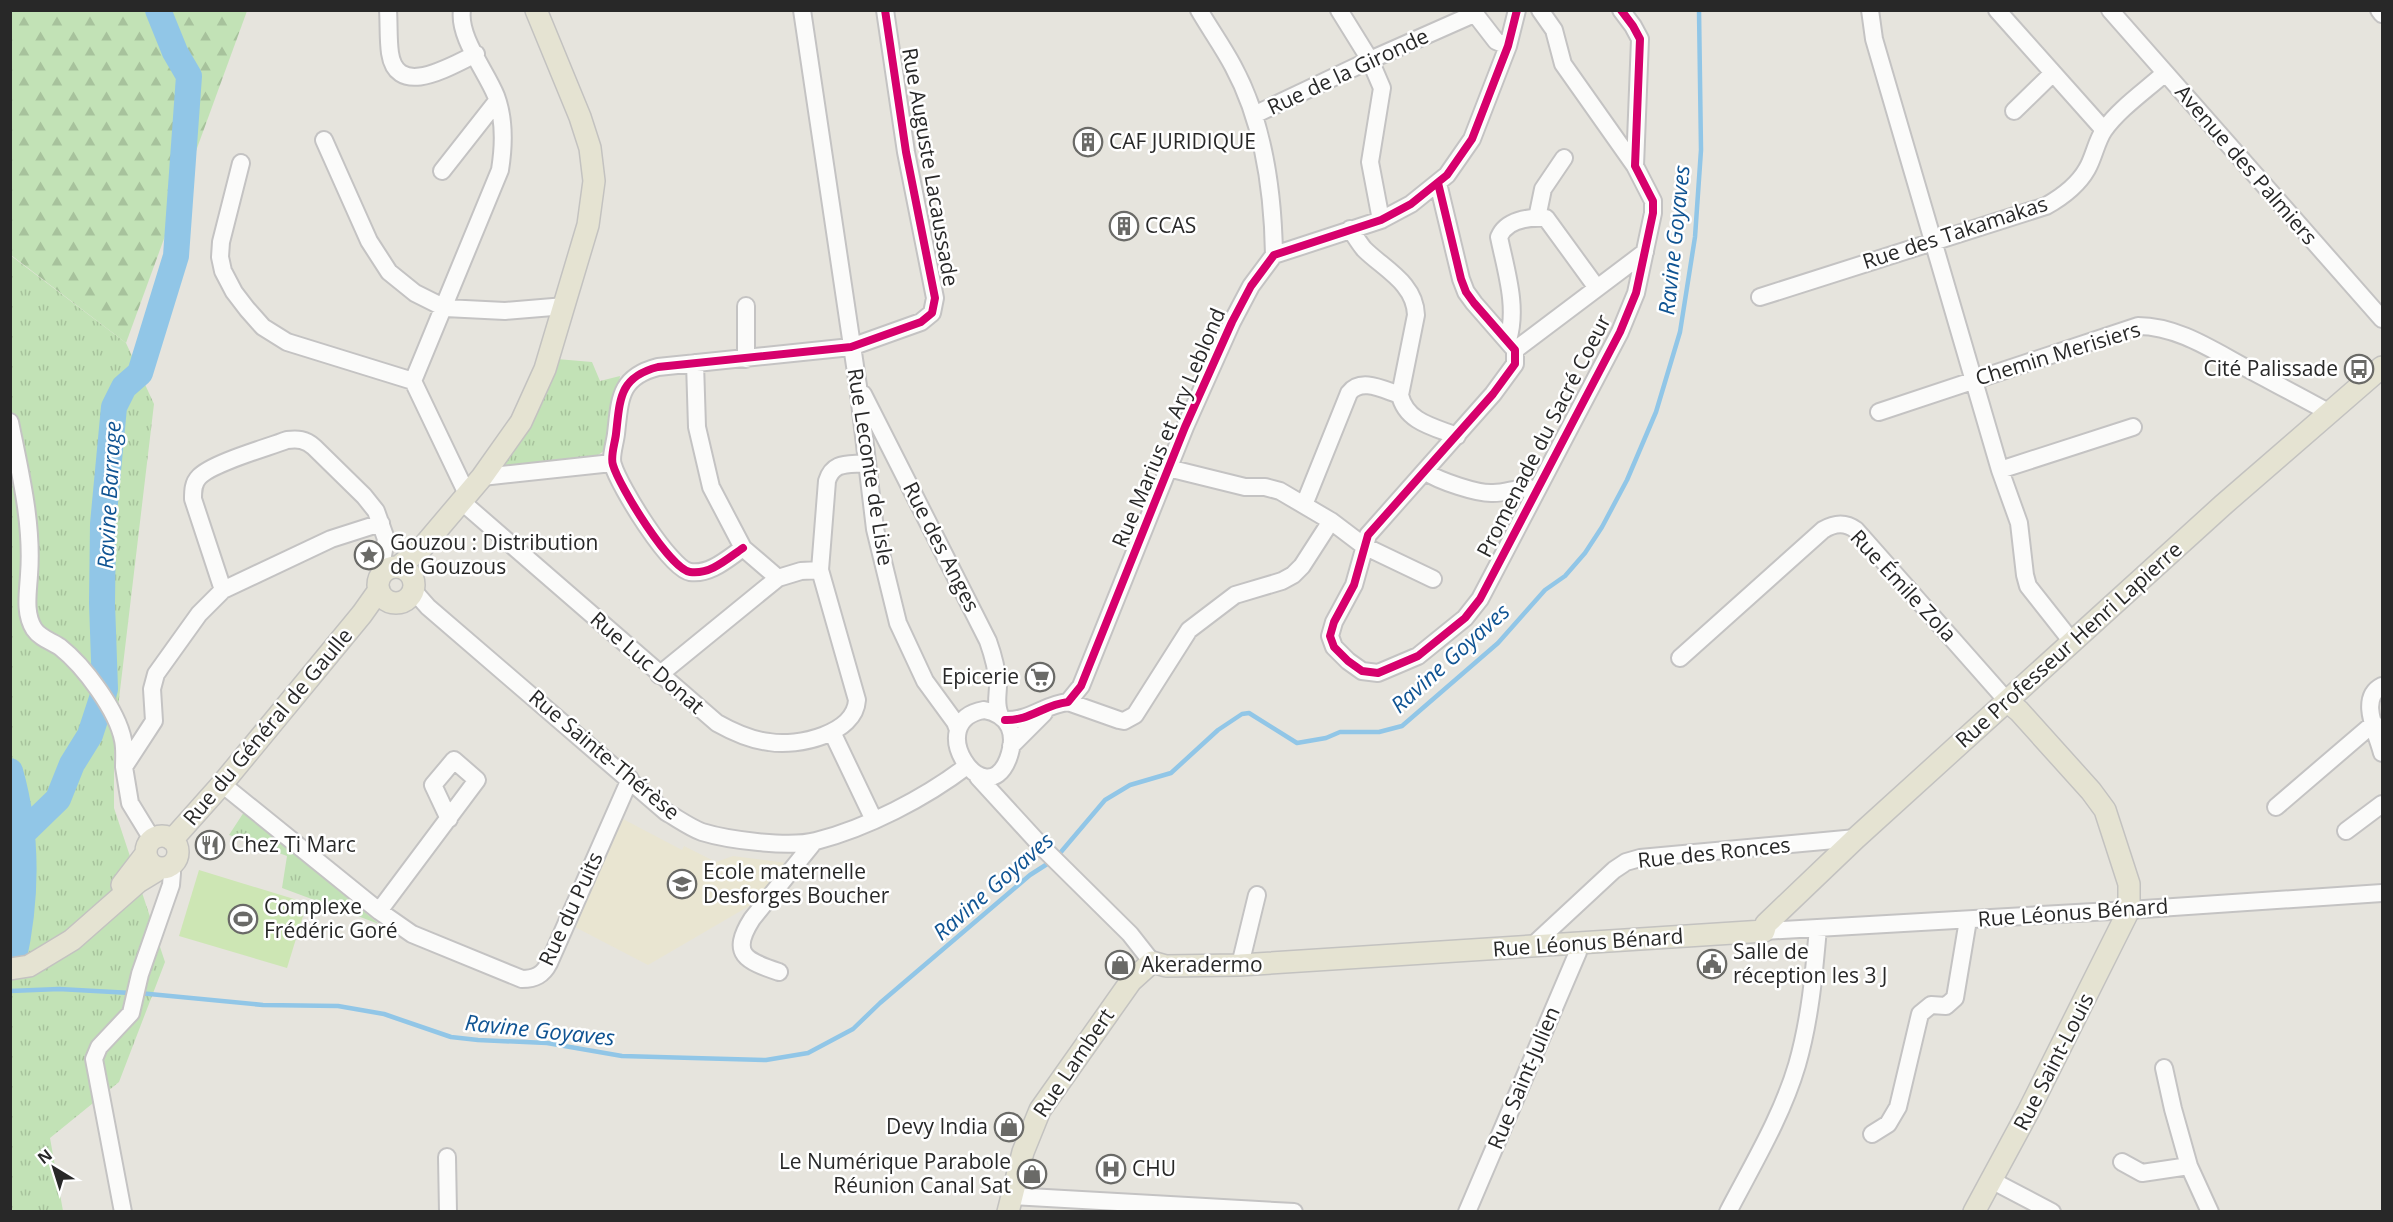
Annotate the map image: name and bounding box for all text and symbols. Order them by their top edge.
street label: Rue de la Gironde [1262,21,1433,121]
street label: Rue Auguste Lacaussade [896,45,966,288]
street label: Avenue des Palmiers [2169,78,2324,250]
building icon: CAF JURIDIQUE [1072,126,1104,158]
place label: CAF JURIDIQUE [1109,127,1256,155]
water label: Ravine Goyaves [1650,163,1696,316]
street label: Rue des Takamakas [1859,189,2051,275]
building icon: CCAS [1108,210,1140,242]
place label: CCAS [1145,211,1196,239]
street label: Rue Marius et Ary Leblond [1105,304,1231,552]
street label: Promenade du Sacré Coeur [1470,309,1617,562]
street label: Chemin Merisiers [1972,315,2144,391]
bus stop icon: Cité Palissade [2343,353,2375,385]
place label: Cité Palissade [2204,354,2338,382]
street label: Rue Leconte de Lisle [842,366,900,568]
water label: Ravine Barrage [89,420,127,570]
street label: Rue des Anges [897,477,987,616]
street label: Rue Émile Zola [1845,523,1963,647]
place label: Gouzou : Distribution de Gouzous [390,528,599,580]
street label: Rue Professeur Henri Lapierre [1949,535,2188,754]
place icon: Gouzou : Distribution de Gouzous [353,539,385,571]
water label: Ravine Goyaves [1383,595,1516,719]
street label: Rue Luc Donat [585,605,711,720]
street label: Rue du Général de Gaulle [176,622,358,831]
supermarket icon: Epicerie [1024,661,1056,693]
place label: Epicerie [942,662,1019,690]
street label: Rue Sainte-Thérèse [523,683,686,826]
water label: Ravine Goyaves [926,824,1059,946]
restaurant icon: Chez Ti Marc [194,829,226,861]
place label: Chez Ti Marc [231,830,356,858]
street label: Rue des Ronces [1636,830,1792,874]
street label: Rue du Puits [532,847,609,970]
place label: Ecole maternelle Desforges Boucher [703,857,890,909]
school or university icon: Ecole maternelle Desforges Boucher [666,868,698,900]
street label: Rue Léonus Bénard [1977,891,2169,933]
place label: Complexe Frédéric Goré [264,892,398,944]
sports icon: Complexe Frédéric Goré [227,903,259,935]
street label: Rue Léonus Bénard [1492,921,1684,963]
place label: Salle de réception les 3 J [1733,937,1888,989]
public building icon: Salle de réception les 3 J [1696,948,1728,980]
shop icon: Akeradermo [1104,949,1136,981]
place label: Akeradermo [1141,950,1263,978]
street label: Rue Saint-Louis [2006,988,2100,1135]
street label: Rue Lambert [1026,1002,1120,1122]
street label: Rue Saint-Julien [1480,1002,1566,1153]
water label: Ravine Goyaves [464,1006,617,1052]
shop icon: Devy India [993,1111,1025,1143]
place label: Devy India [886,1112,988,1140]
north arrow [24,1138,84,1198]
text: N [33,1144,57,1169]
place label: Le Numérique Parabole Réunion Canal Sat [779,1147,1011,1199]
hospital icon: CHU [1095,1153,1127,1185]
place label: CHU [1132,1154,1176,1182]
shop icon: Le Numérique Parabole Réunion Canal Sat [1016,1158,1048,1190]

